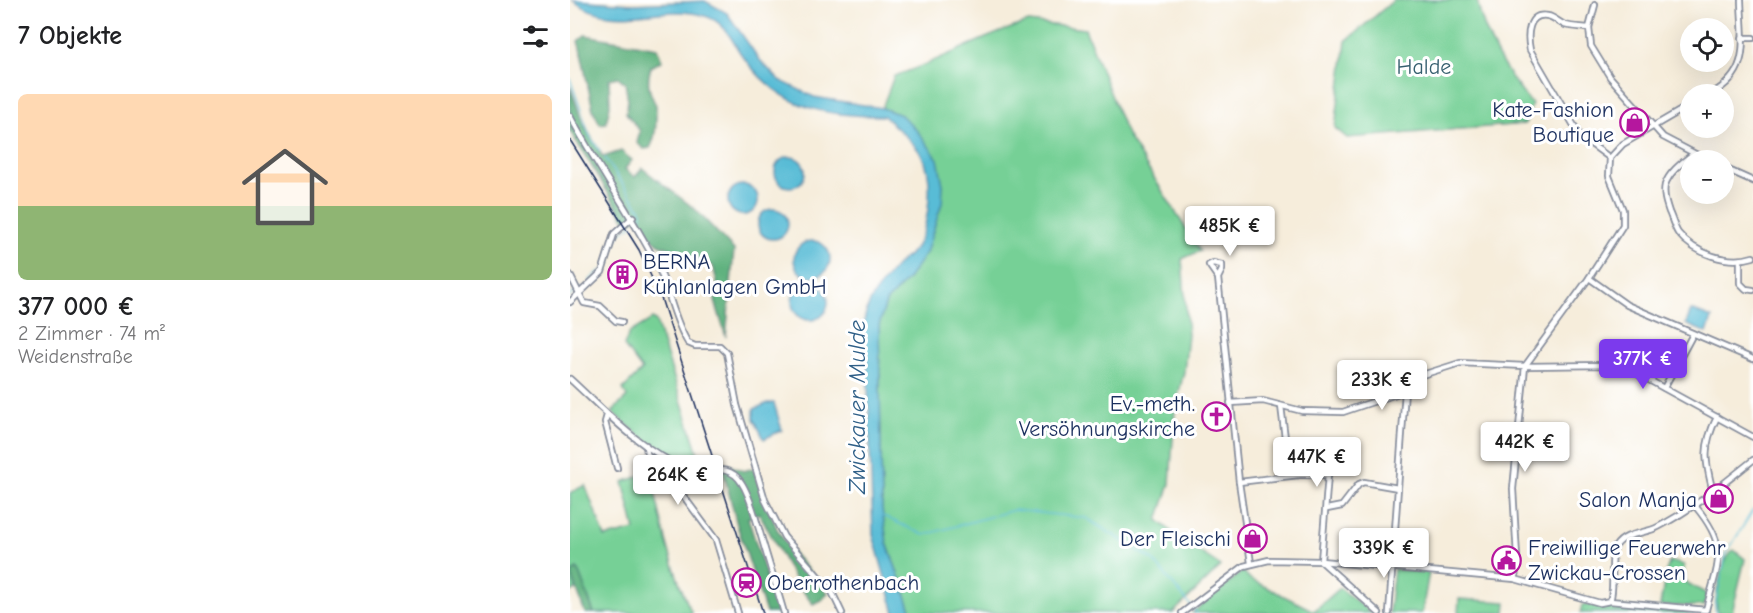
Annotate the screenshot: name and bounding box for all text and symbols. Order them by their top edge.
map controls [1680,18,1734,204]
button: locate [1680,18,1734,72]
icon: filters [519,20,552,53]
text: 7 Objekte [18,21,122,51]
park label: Halde [1397,54,1451,80]
button: + [1680,84,1734,138]
place label: Kate-Fashion Boutique [1492,97,1614,148]
shop icon: Kate-Fashion Boutique [1619,106,1651,138]
icon: home [231,133,339,241]
button: − [1680,150,1734,204]
pin: 485K € [1181,206,1279,257]
text: 485K € [1199,214,1261,237]
place label: BERNA Kühlanlagen GmbH [643,249,827,300]
building icon: BERNA Kühlanlagen GmbH [606,258,638,290]
text: 377 000 € [18,292,135,322]
water label: Zwickauer Mulde [843,320,871,495]
text: 2 Zimmer · 74 m² [18,322,165,345]
pin: 377K € [1594,339,1692,390]
text: Weidenstraße [18,345,133,368]
text: 377K € [1613,347,1673,370]
pin: 233K € [1333,360,1431,411]
text: 233K € [1351,368,1413,391]
place label: Ev.-meth. Versöhnungskirche [1019,391,1195,442]
church icon: Ev.-meth. Versöhnungskirche [1200,400,1232,432]
pin: 442K € [1476,422,1574,473]
text: 442K € [1495,430,1555,453]
pin: 447K € [1268,437,1366,488]
text: 447K € [1287,445,1347,468]
pin: 264K € [629,455,727,506]
text: 264K € [647,463,709,486]
shop icon: Salon Manja [1702,483,1734,515]
place label: Salon Manja [1579,487,1697,513]
shop icon: Der Fleischi [1236,522,1268,554]
place label: Der Fleischi [1120,526,1231,552]
pin: 339K € [1335,528,1433,579]
place label: Freiwillige Feuerwehr Zwickau-Crossen [1528,535,1726,586]
text: 339K € [1353,536,1415,559]
public building icon: Freiwillige Feuerwehr Zwickau-Crossen [1491,544,1523,576]
station icon: Oberrothenbach [730,566,762,598]
place label: Oberrothenbach [767,570,919,596]

